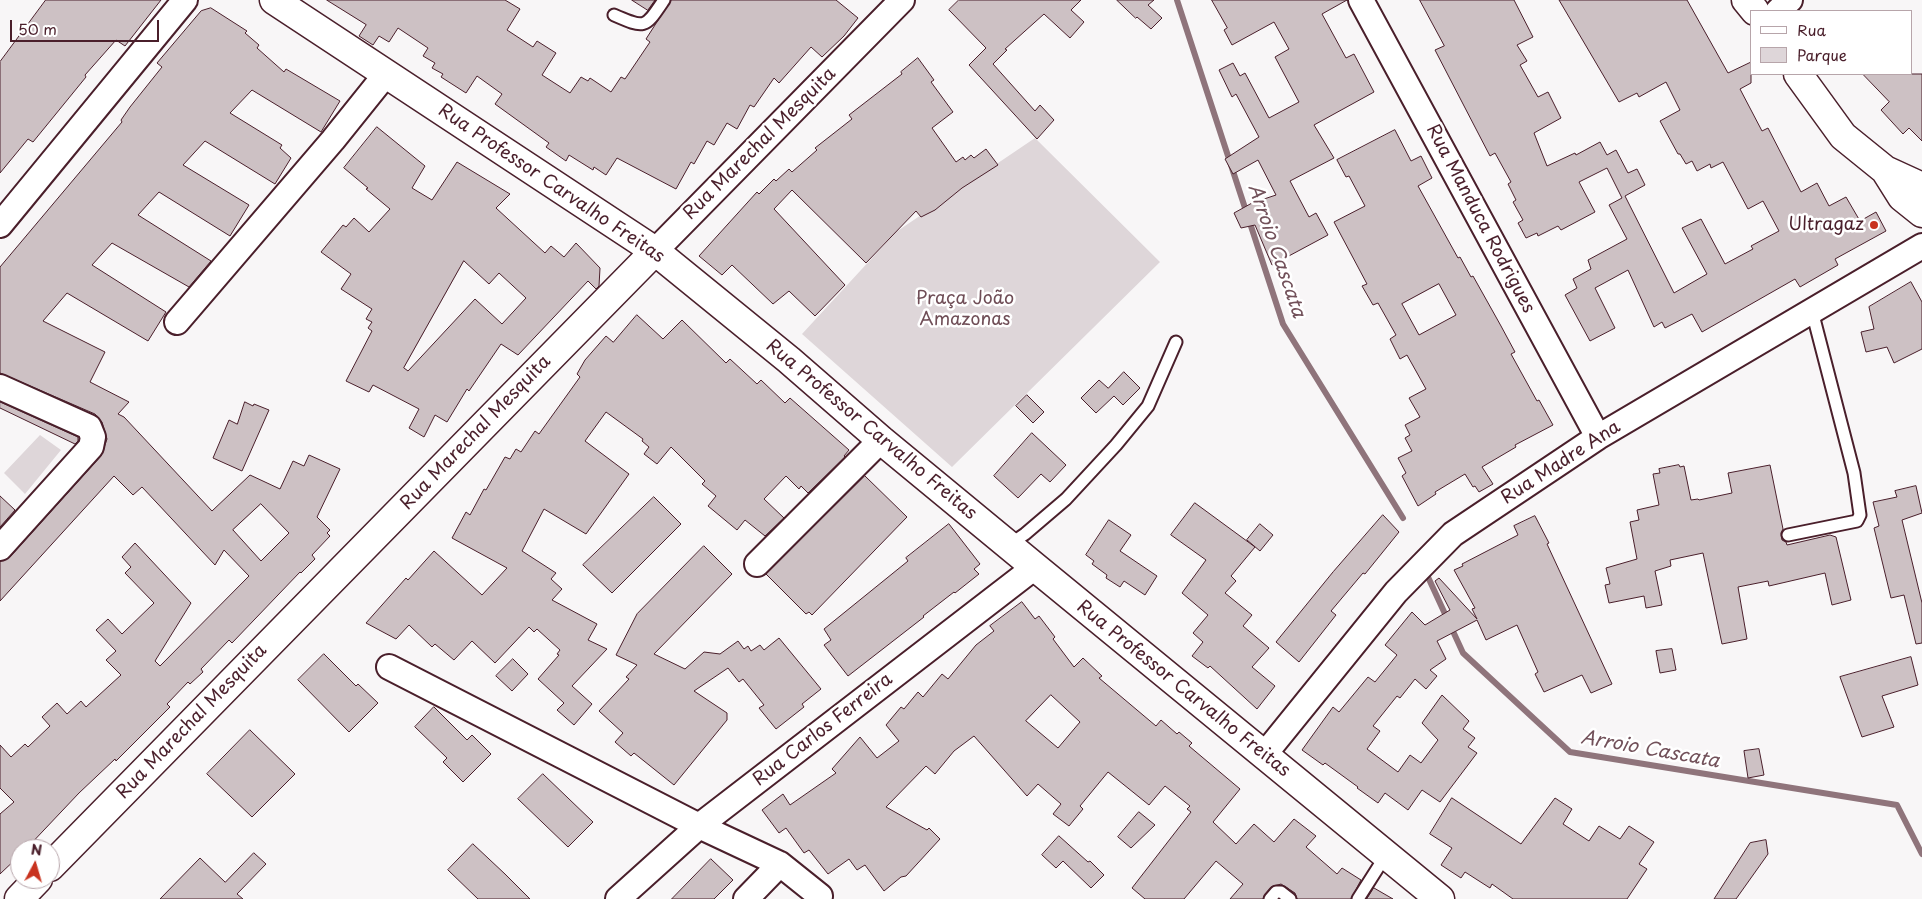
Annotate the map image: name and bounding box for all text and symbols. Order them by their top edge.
scale bar [12,10,161,42]
legend [1750,10,1912,75]
text: 50 m [18,17,57,40]
text: Rua [1797,18,1826,41]
text: Parque [1797,43,1847,66]
street label: Rua Marechal Mesquita [679,63,841,225]
street label: Rua Professor Carvalho Freitas [434,100,668,268]
street label: Rua Manduca Rodrigues [1421,121,1539,317]
water label: Arroio Cascata [1242,181,1310,321]
place label: Ultragaz [1788,214,1864,236]
marker: Ultragaz [1868,219,1880,231]
park label: Praça João Amazonas [916,288,1014,330]
street label: Rua Professor Carvalho Freitas [761,336,981,524]
street label: Rua Marechal Mesquita [397,351,555,515]
street label: Rua Madre Ana [1498,417,1624,509]
street label: Rua Professor Carvalho Freitas [1072,596,1294,782]
street label: Rua Marechal Mesquita [113,640,271,804]
street label: Rua Carlos Ferreira [749,669,897,791]
water label: Arroio Cascata [1579,727,1721,773]
north arrow [10,839,60,889]
text: N [30,839,43,861]

